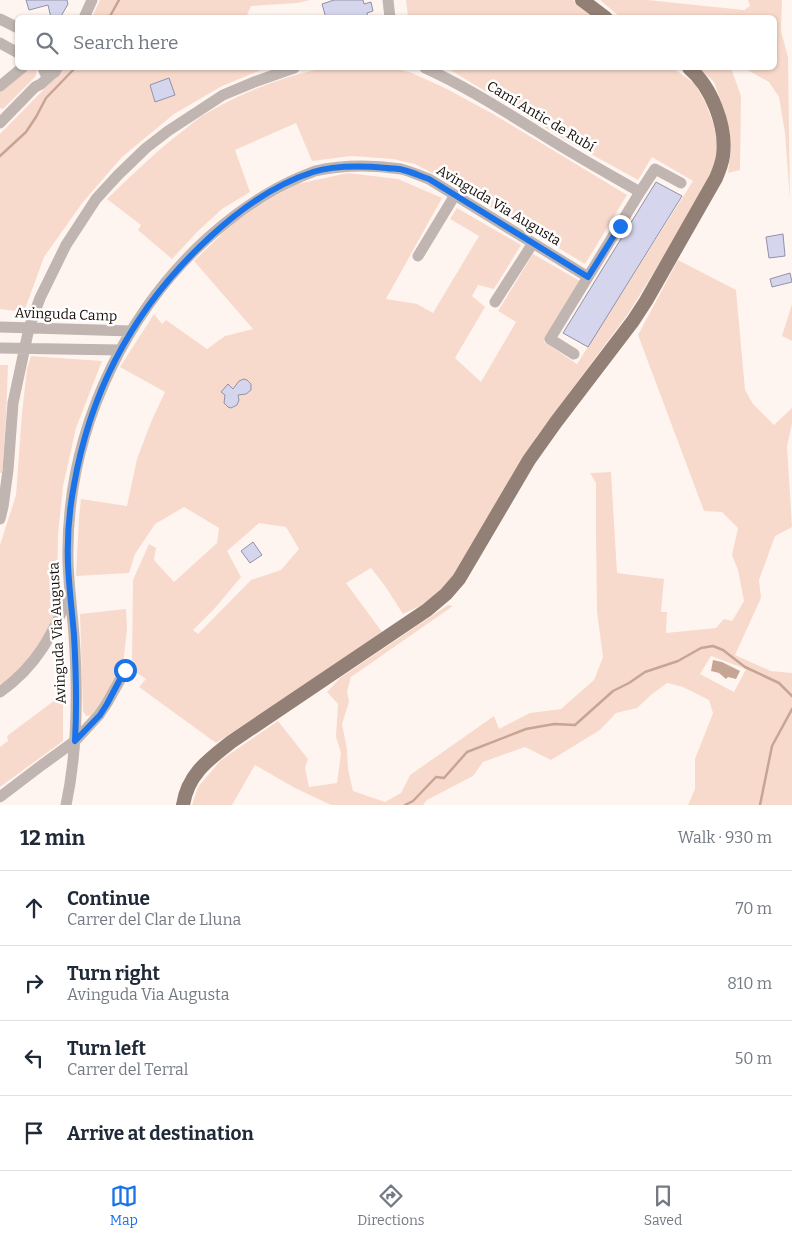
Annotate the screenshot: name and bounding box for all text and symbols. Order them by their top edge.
search box [15,15,777,70]
icon: search [33,29,61,57]
text: Search here [73,31,178,54]
street label: Camí Antic de Rubí [484,77,599,156]
street label: Avinguda Via Augusta [433,162,564,249]
route end [609,215,632,238]
street label: Avinguda Camp [14,304,118,325]
street label: Avinguda Via Augusta [45,561,70,704]
route start [114,659,137,682]
text: 12 min [20,825,85,851]
text: Walk · 930 m [678,828,772,847]
text: Continue [67,887,150,910]
icon: ahead [20,894,48,922]
text: 70 m [736,899,772,918]
text: Carrer del Clar de Lluna [67,910,241,929]
text: Turn right [67,962,160,985]
icon: right [20,969,48,997]
text: 810 m [727,974,772,993]
text: Avinguda Via Augusta [67,985,229,1004]
text: Turn left [67,1037,146,1060]
icon: left [20,1044,48,1072]
text: 50 m [735,1049,772,1068]
text: Carrer del Terral [67,1060,188,1079]
icon: arrive [20,1119,48,1147]
text: Arrive at destination [67,1122,254,1145]
tab: Map [110,1182,138,1229]
tab: Directions [357,1182,425,1229]
tab: Saved [644,1182,682,1229]

